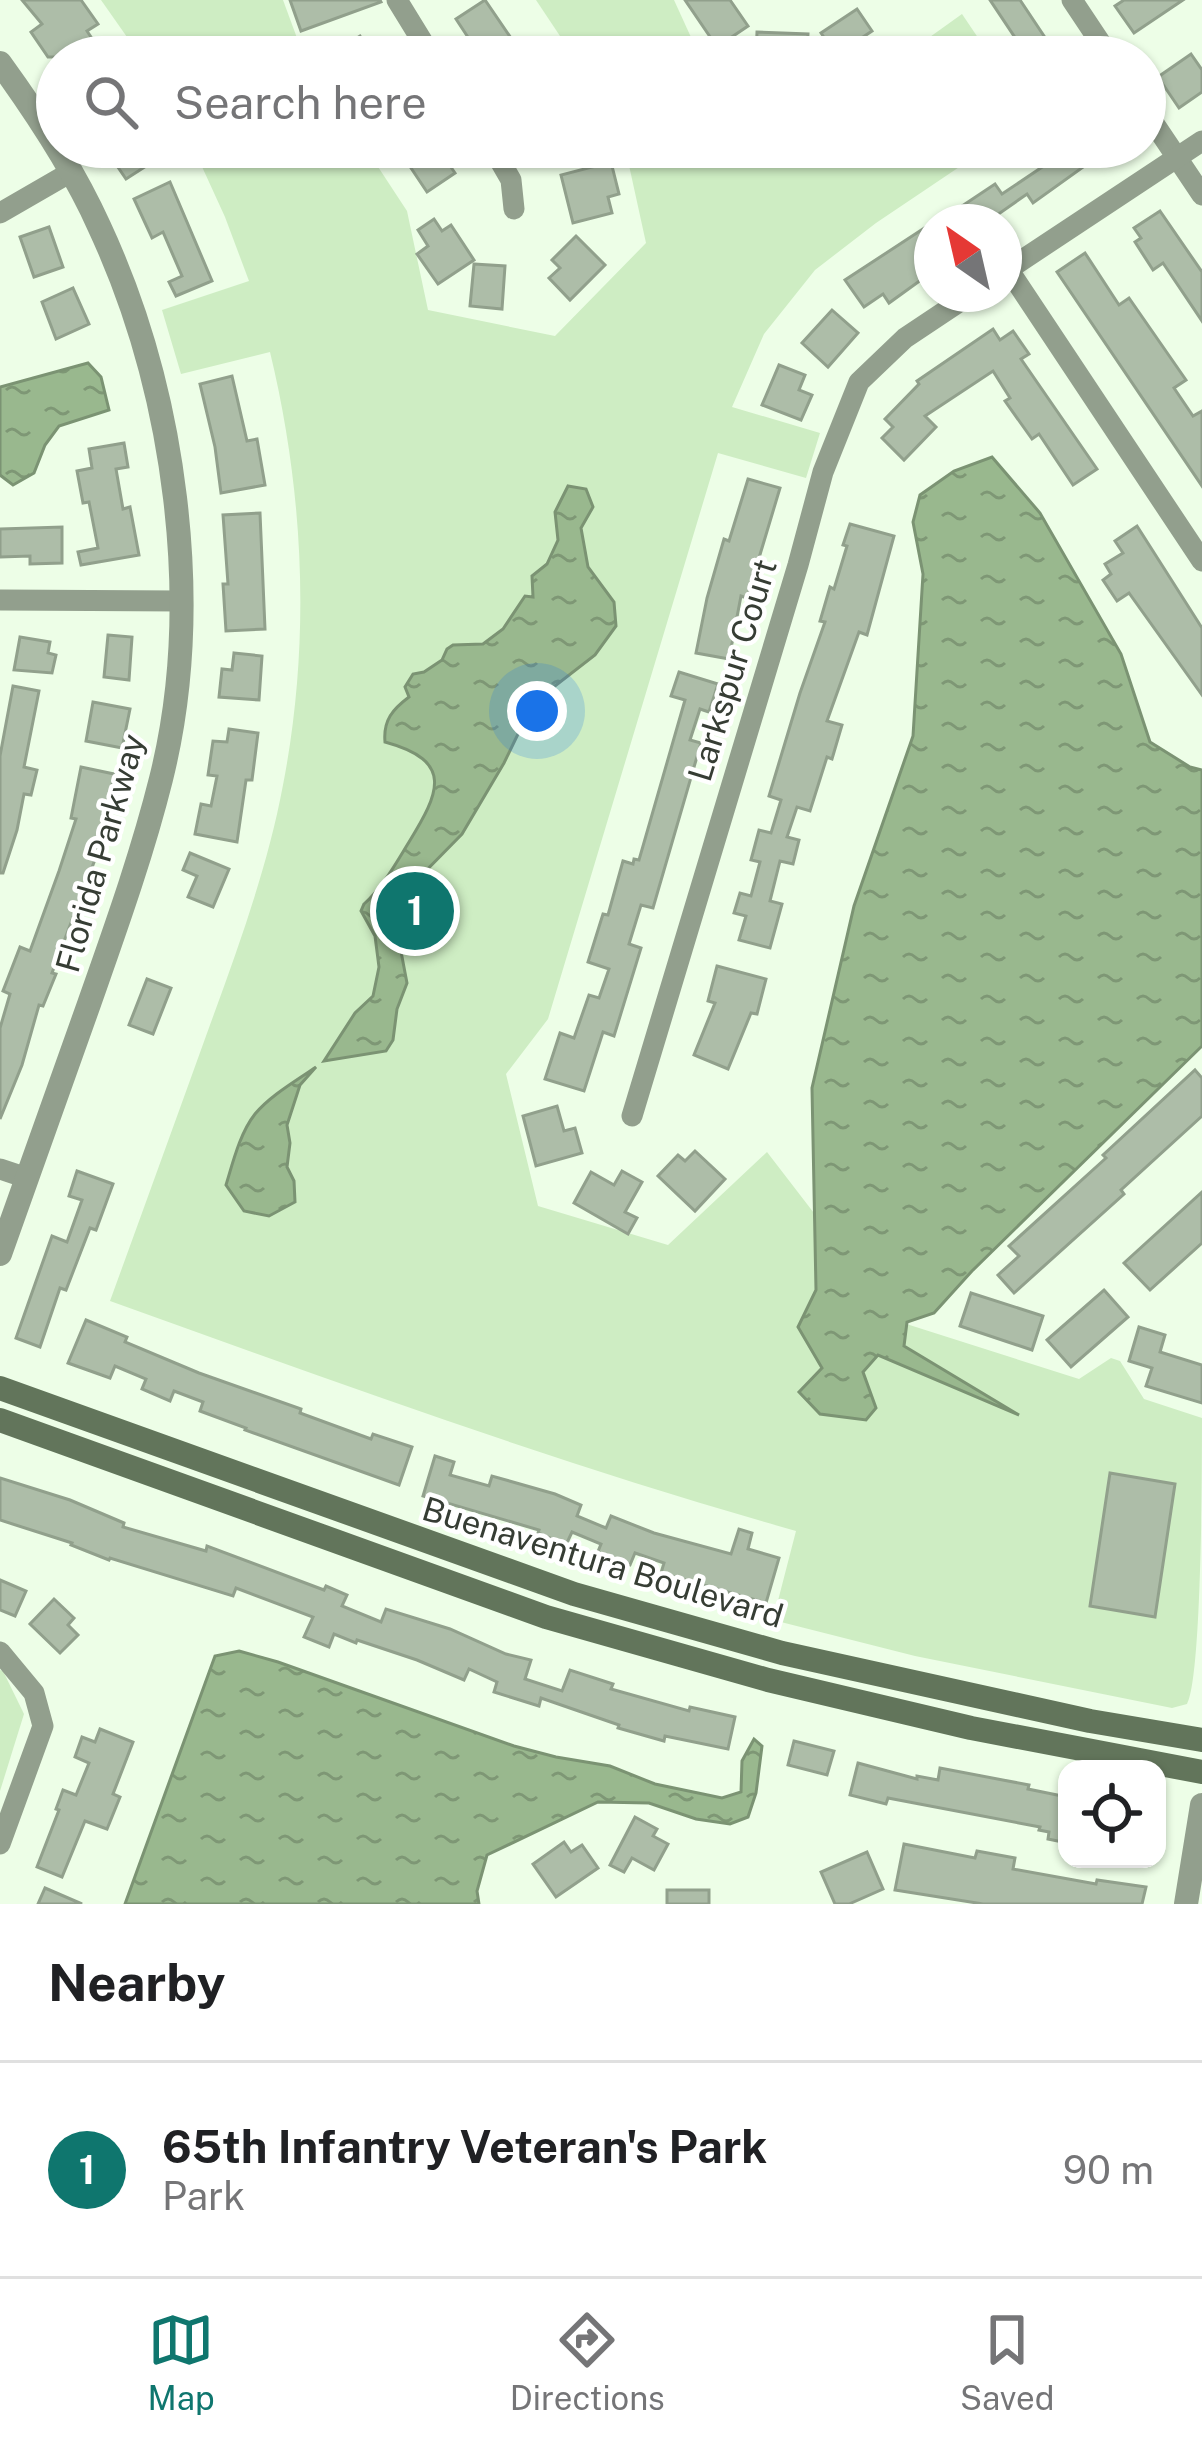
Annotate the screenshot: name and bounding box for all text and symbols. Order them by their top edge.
search box [36,36,1166,168]
icon: search [78,69,144,135]
text: Search here [174,76,427,129]
north arrow [914,204,1022,312]
street label: Larkspur Court [680,554,784,786]
your location [507,681,567,741]
street label: Florida Parkway [48,730,152,976]
pin: 1 [376,866,454,956]
street label: Buenaventura Boulevard [418,1489,788,1635]
map controls [1058,1760,1166,1868]
button: locate [1058,1760,1166,1868]
text: Nearby [48,1953,225,2012]
text: 65th Infantry Veteran's Park [162,2120,767,2173]
text: 1 [79,2147,95,2193]
text: 90 m [1063,2147,1154,2193]
text: Park [162,2173,245,2219]
tab: Map [148,2307,215,2417]
tab: Directions [510,2307,665,2417]
tab: Saved [960,2307,1054,2417]

